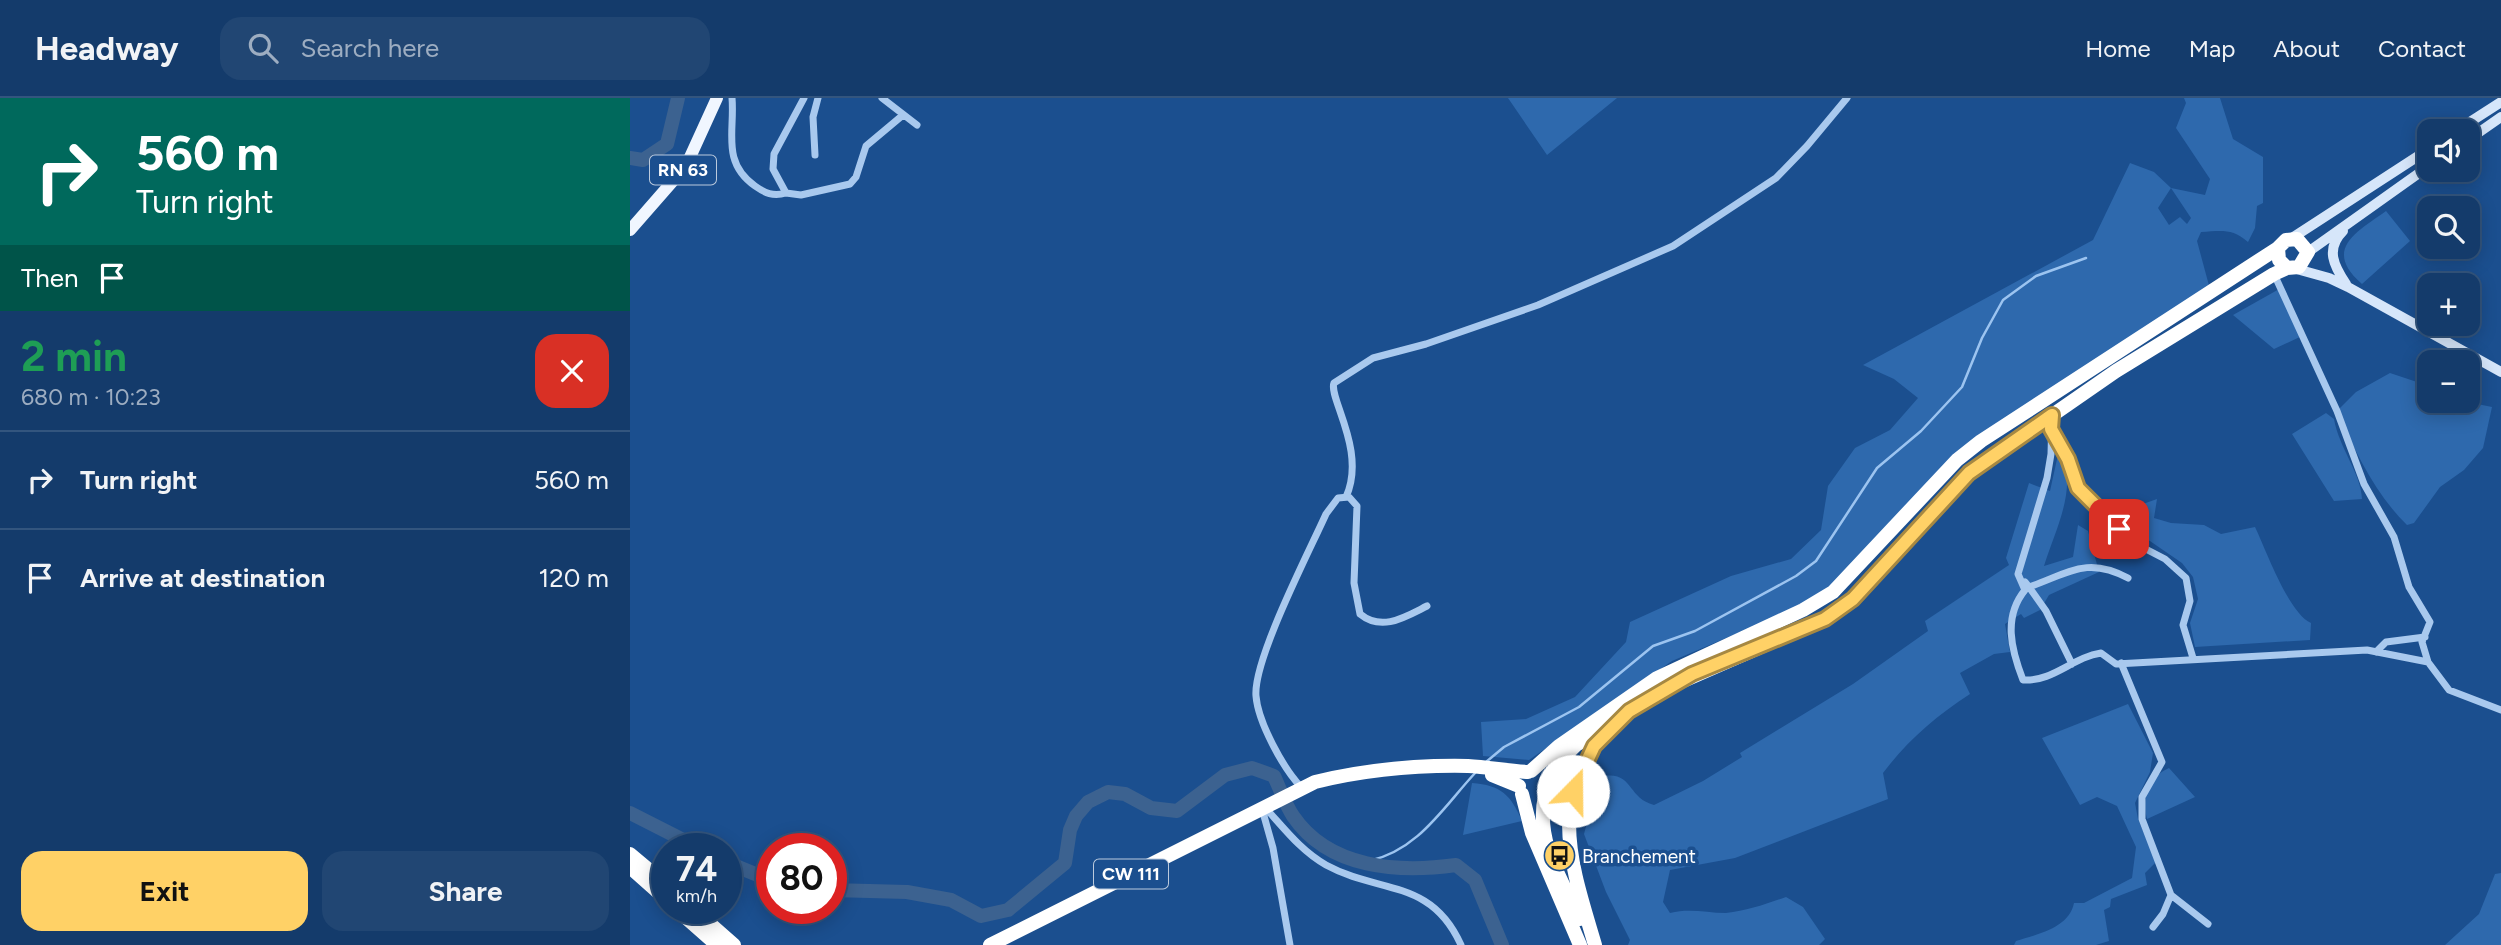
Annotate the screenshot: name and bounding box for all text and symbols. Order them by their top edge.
search box [220,17,710,80]
text: Headway [35,29,178,68]
icon: search [244,29,282,67]
text: Search here [300,32,439,64]
text: Home [2085,34,2151,63]
text: Map [2189,34,2235,63]
text: About [2273,34,2340,63]
text: Contact [2378,34,2466,63]
map controls [2417,119,2480,413]
button: sound [2417,119,2480,182]
text: 560 m [136,123,279,182]
icon: right [21,126,112,217]
road number: RN 63 [650,156,716,184]
text: Turn right [136,183,274,221]
button: search [2417,196,2480,259]
icon: arrive [93,259,131,297]
text: Then [21,262,79,294]
button: + [2417,273,2480,336]
text: 2 min [21,331,127,382]
button: close [535,334,609,408]
button: − [2417,350,2480,413]
text: 680 m · 10:23 [21,383,161,411]
icon: right [21,461,59,499]
text: Turn right [80,464,197,496]
text: 560 m [534,464,609,496]
pin [2089,499,2149,559]
icon: arrive [2100,510,2138,548]
icon: arrive [21,559,59,597]
text: Arrive at destination [80,562,325,594]
text: 120 m [539,562,609,594]
position arrow [1536,754,1610,828]
speed limit sign: 80 [756,833,847,924]
bus stop icon: Branchement [1542,839,1576,873]
place label: Branchement [1582,845,1696,868]
text: 74 [676,848,717,890]
button: Exit [21,851,308,931]
button: Share [322,851,609,931]
road number: CW 111 [1094,860,1168,888]
text: km/h [676,885,717,907]

